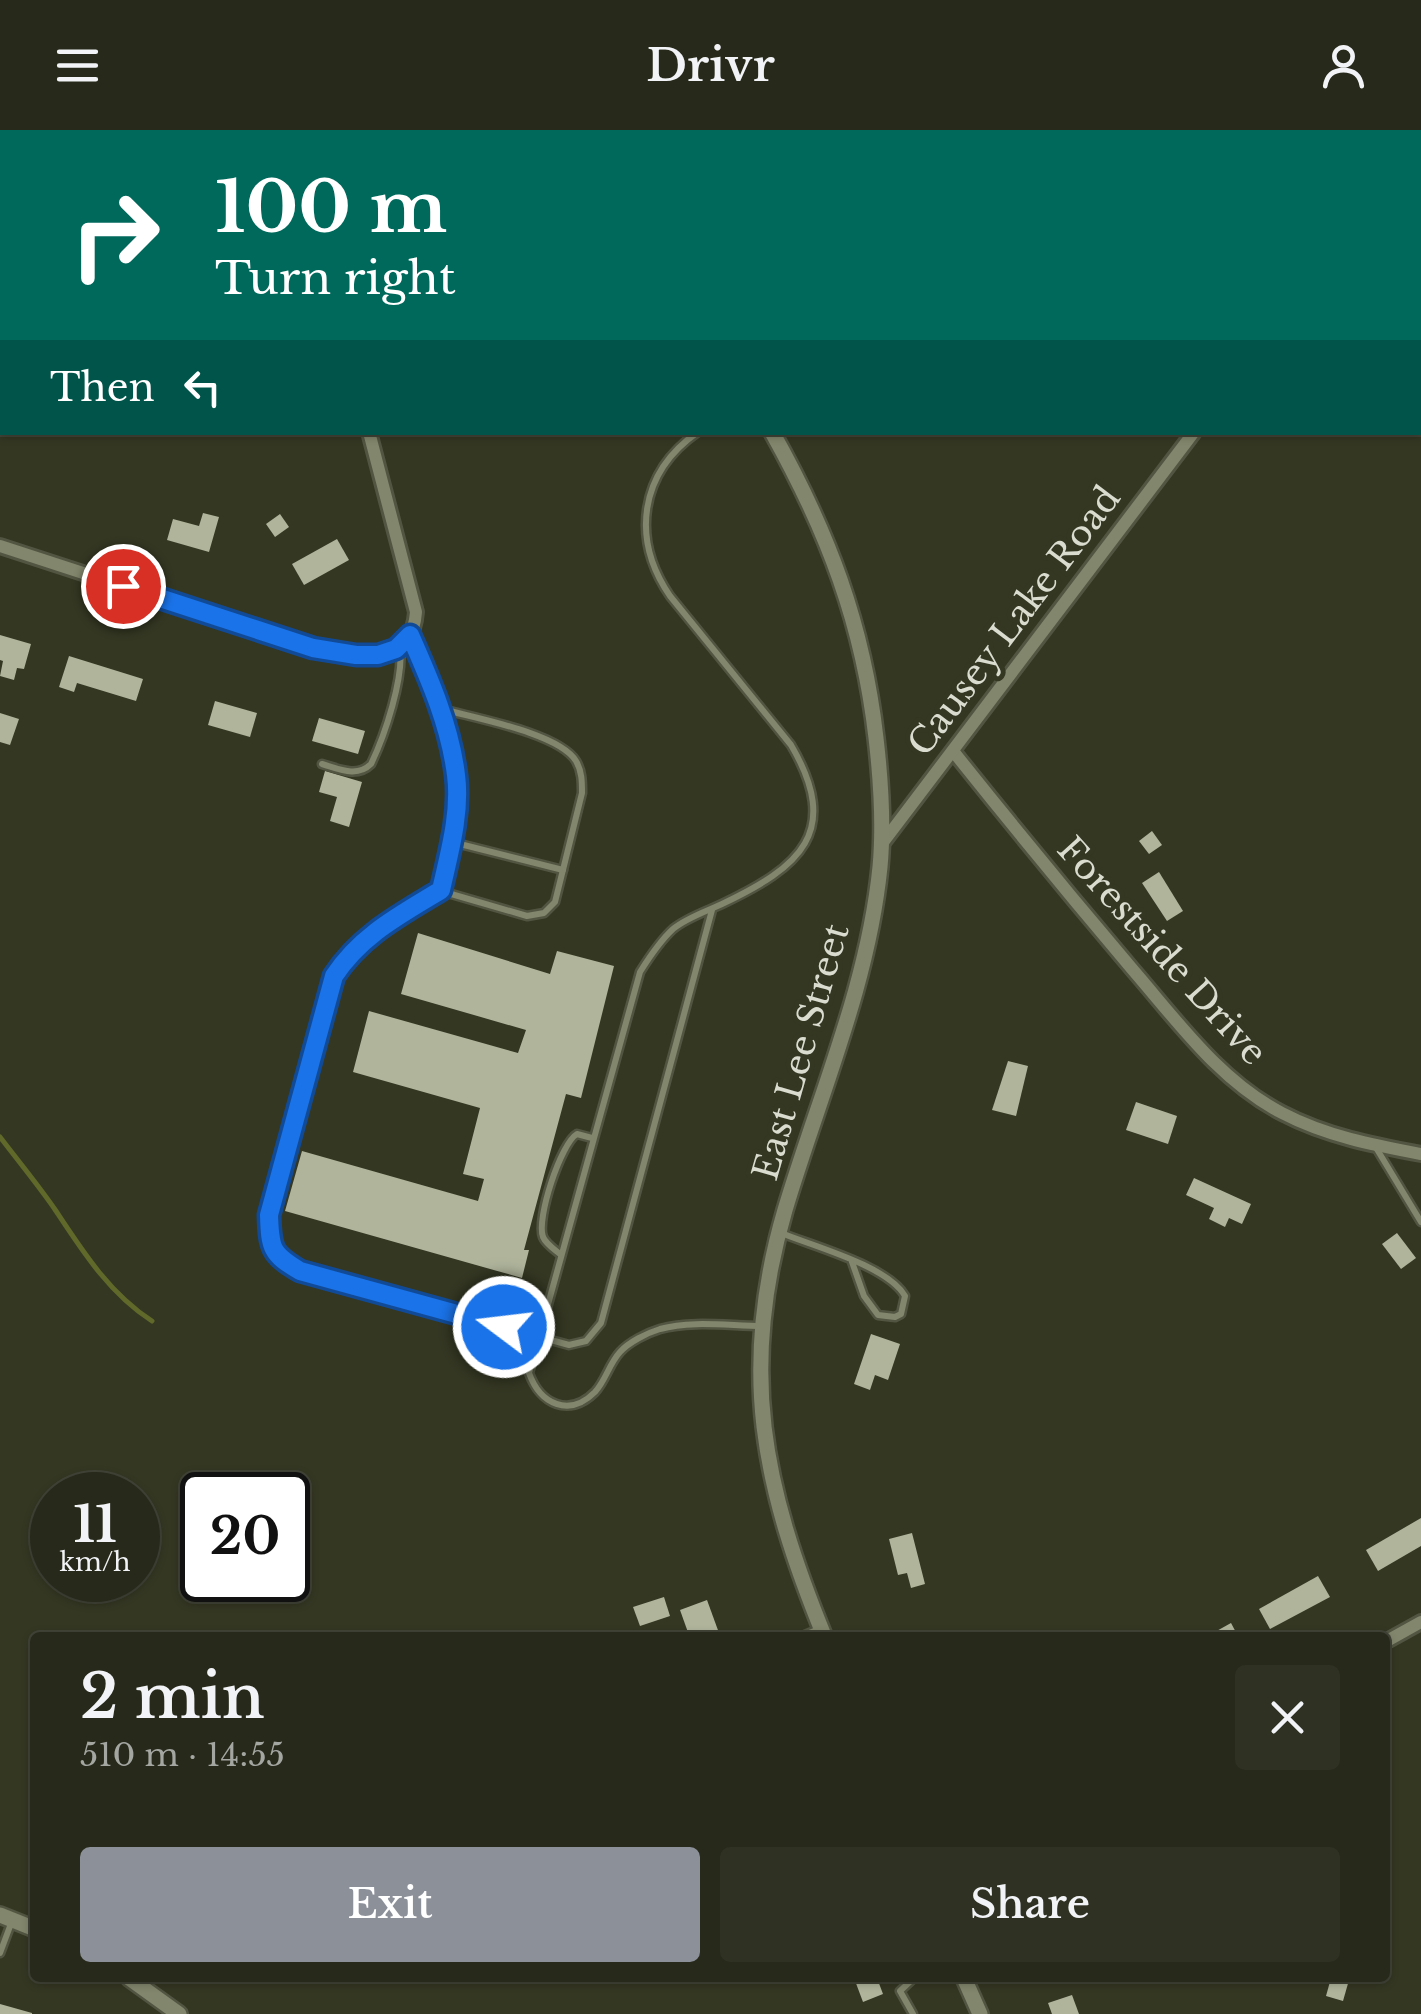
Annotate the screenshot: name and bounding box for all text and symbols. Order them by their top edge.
text: Drivr [646,37,775,93]
icon: menu [50,38,105,93]
icon: person [1316,38,1371,93]
text: 100 m [215,164,447,251]
icon: right [50,170,180,300]
text: Turn right [215,250,456,306]
icon: left [175,360,230,415]
text: Then [50,364,155,411]
street label: Causey Lake Road [898,478,1129,764]
pin [81,544,166,629]
icon: arrive [96,559,151,614]
street label: Forestside Drive [1049,828,1276,1074]
street label: East Lee Street [743,919,858,1185]
position arrow [452,1275,556,1379]
speed limit sign: 20 [180,1472,310,1602]
text: 11 [73,1493,117,1556]
text: km/h [60,1547,130,1578]
text: 2 min [80,1660,265,1734]
button: close [1235,1665,1340,1770]
text: 510 m · 14:55 [80,1735,285,1775]
button: Exit [80,1847,700,1962]
button: Share [720,1847,1340,1962]

